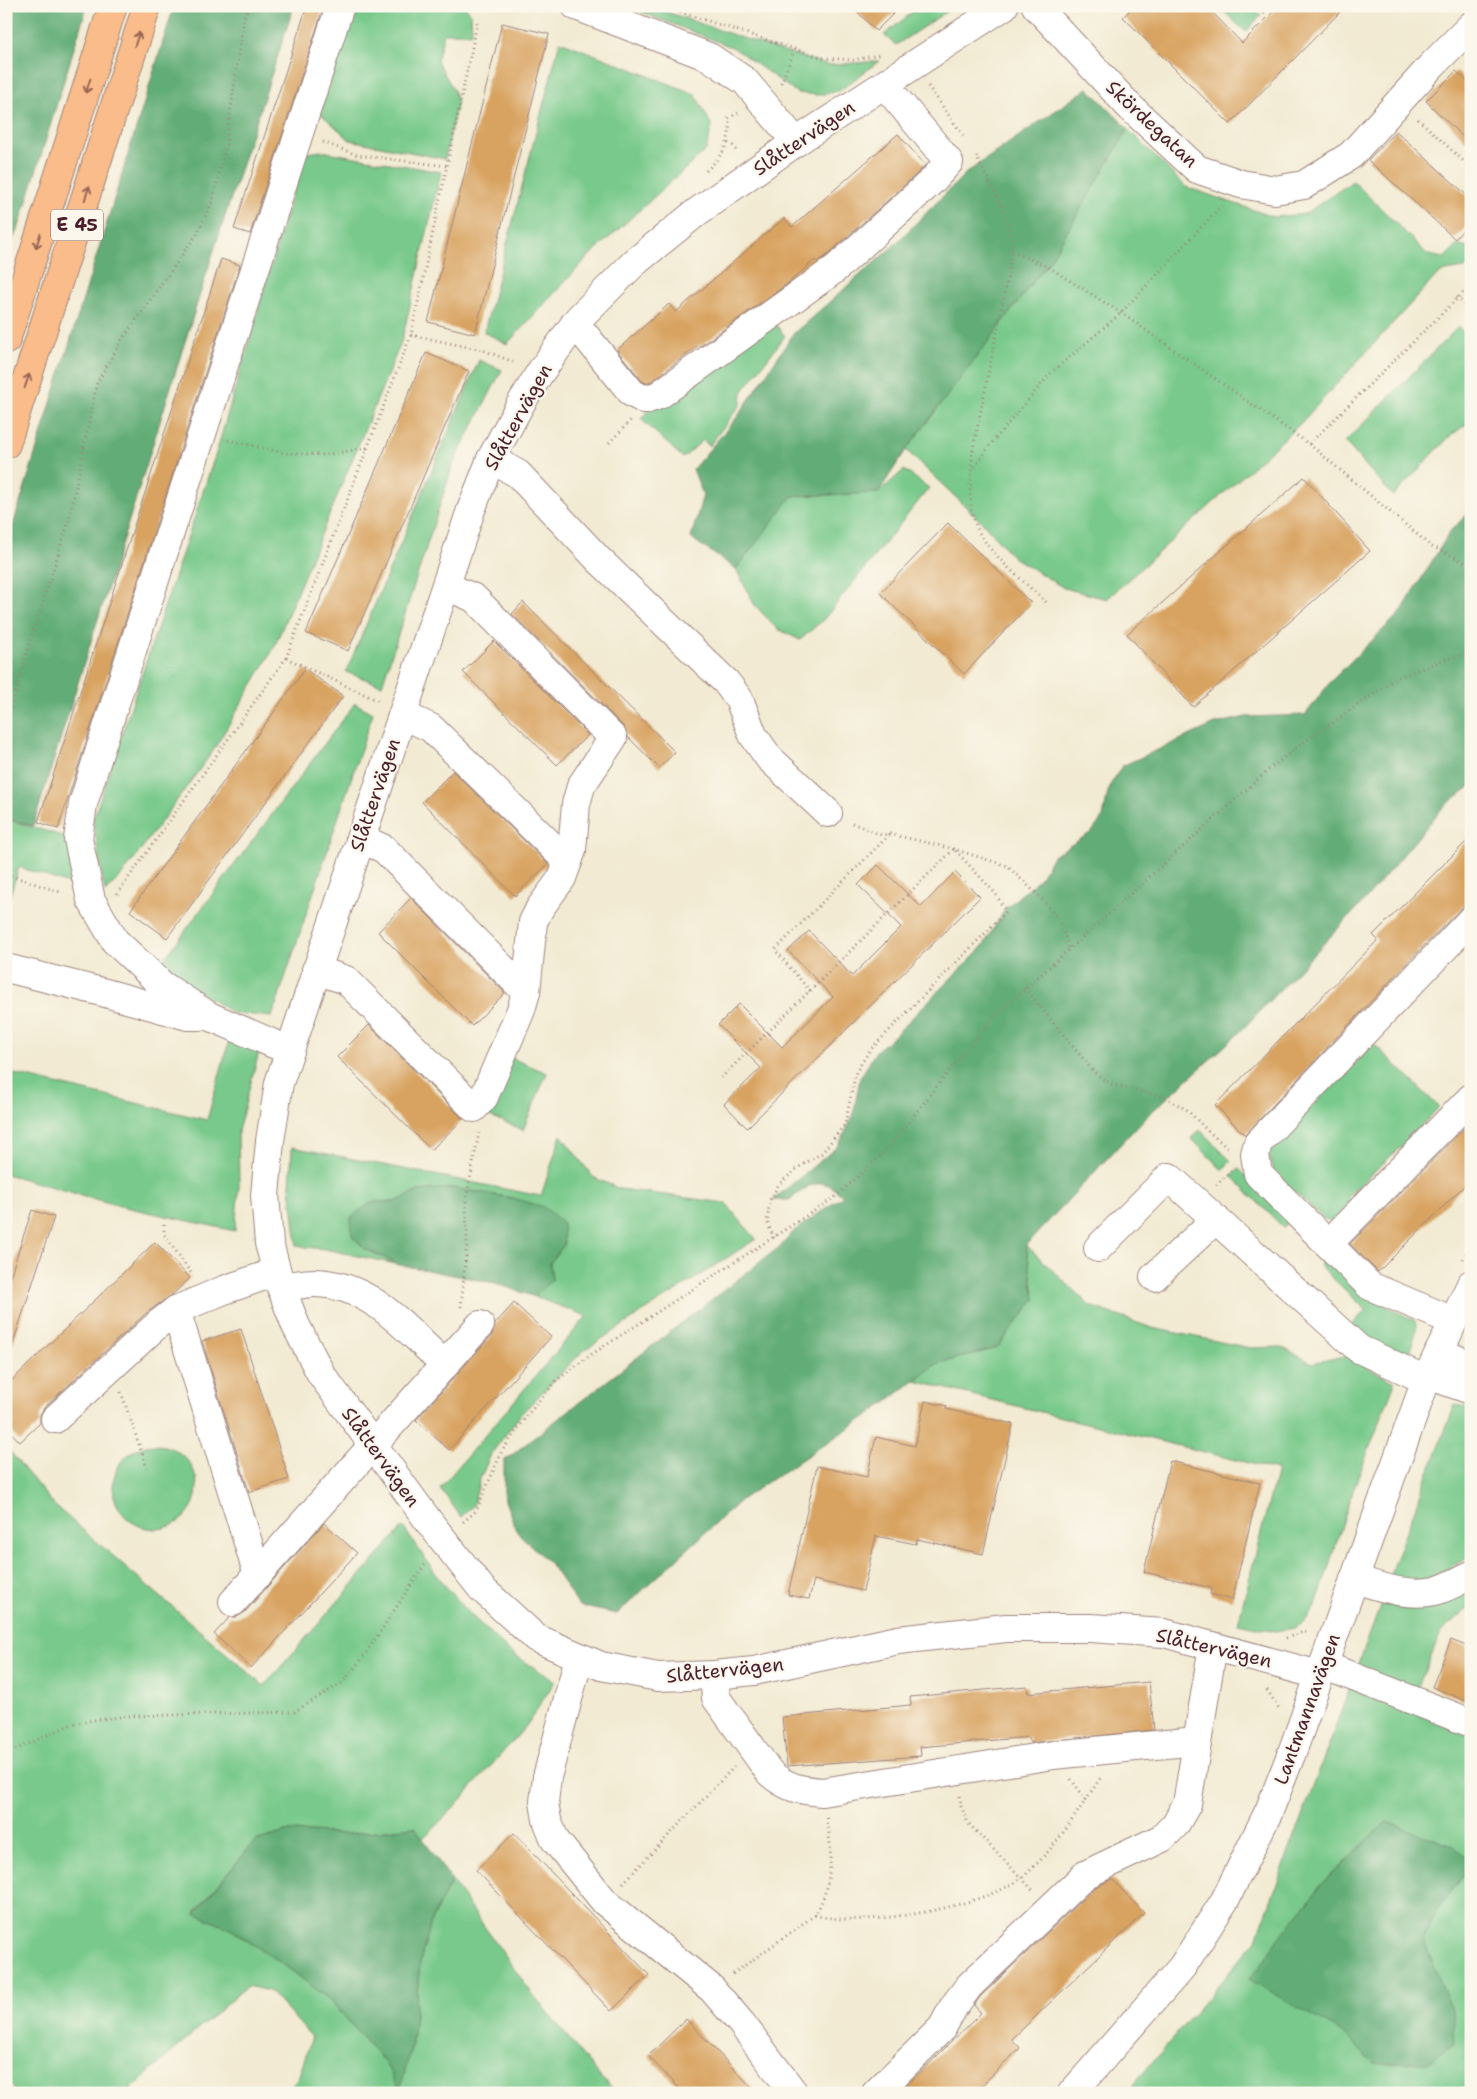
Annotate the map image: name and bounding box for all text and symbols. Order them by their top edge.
one-way arrow [133,31,142,47]
street label: Skördegatan [1101,75,1203,173]
one-way arrow [82,78,92,94]
street label: Slåttervägen [748,95,860,181]
one-way arrow [83,186,93,202]
road number: E 45 [51,210,103,240]
one-way arrow [33,232,43,248]
street label: Slåttervägen [478,359,558,475]
one-way arrow [22,373,32,389]
street label: Slåttervägen [344,735,406,855]
street label: Slåttervägen [336,1402,426,1512]
street label: Slåttervägen [1154,1623,1274,1673]
street label: Lantmannavägen [1268,1630,1346,1788]
street label: Slåttervägen [665,1651,785,1689]

